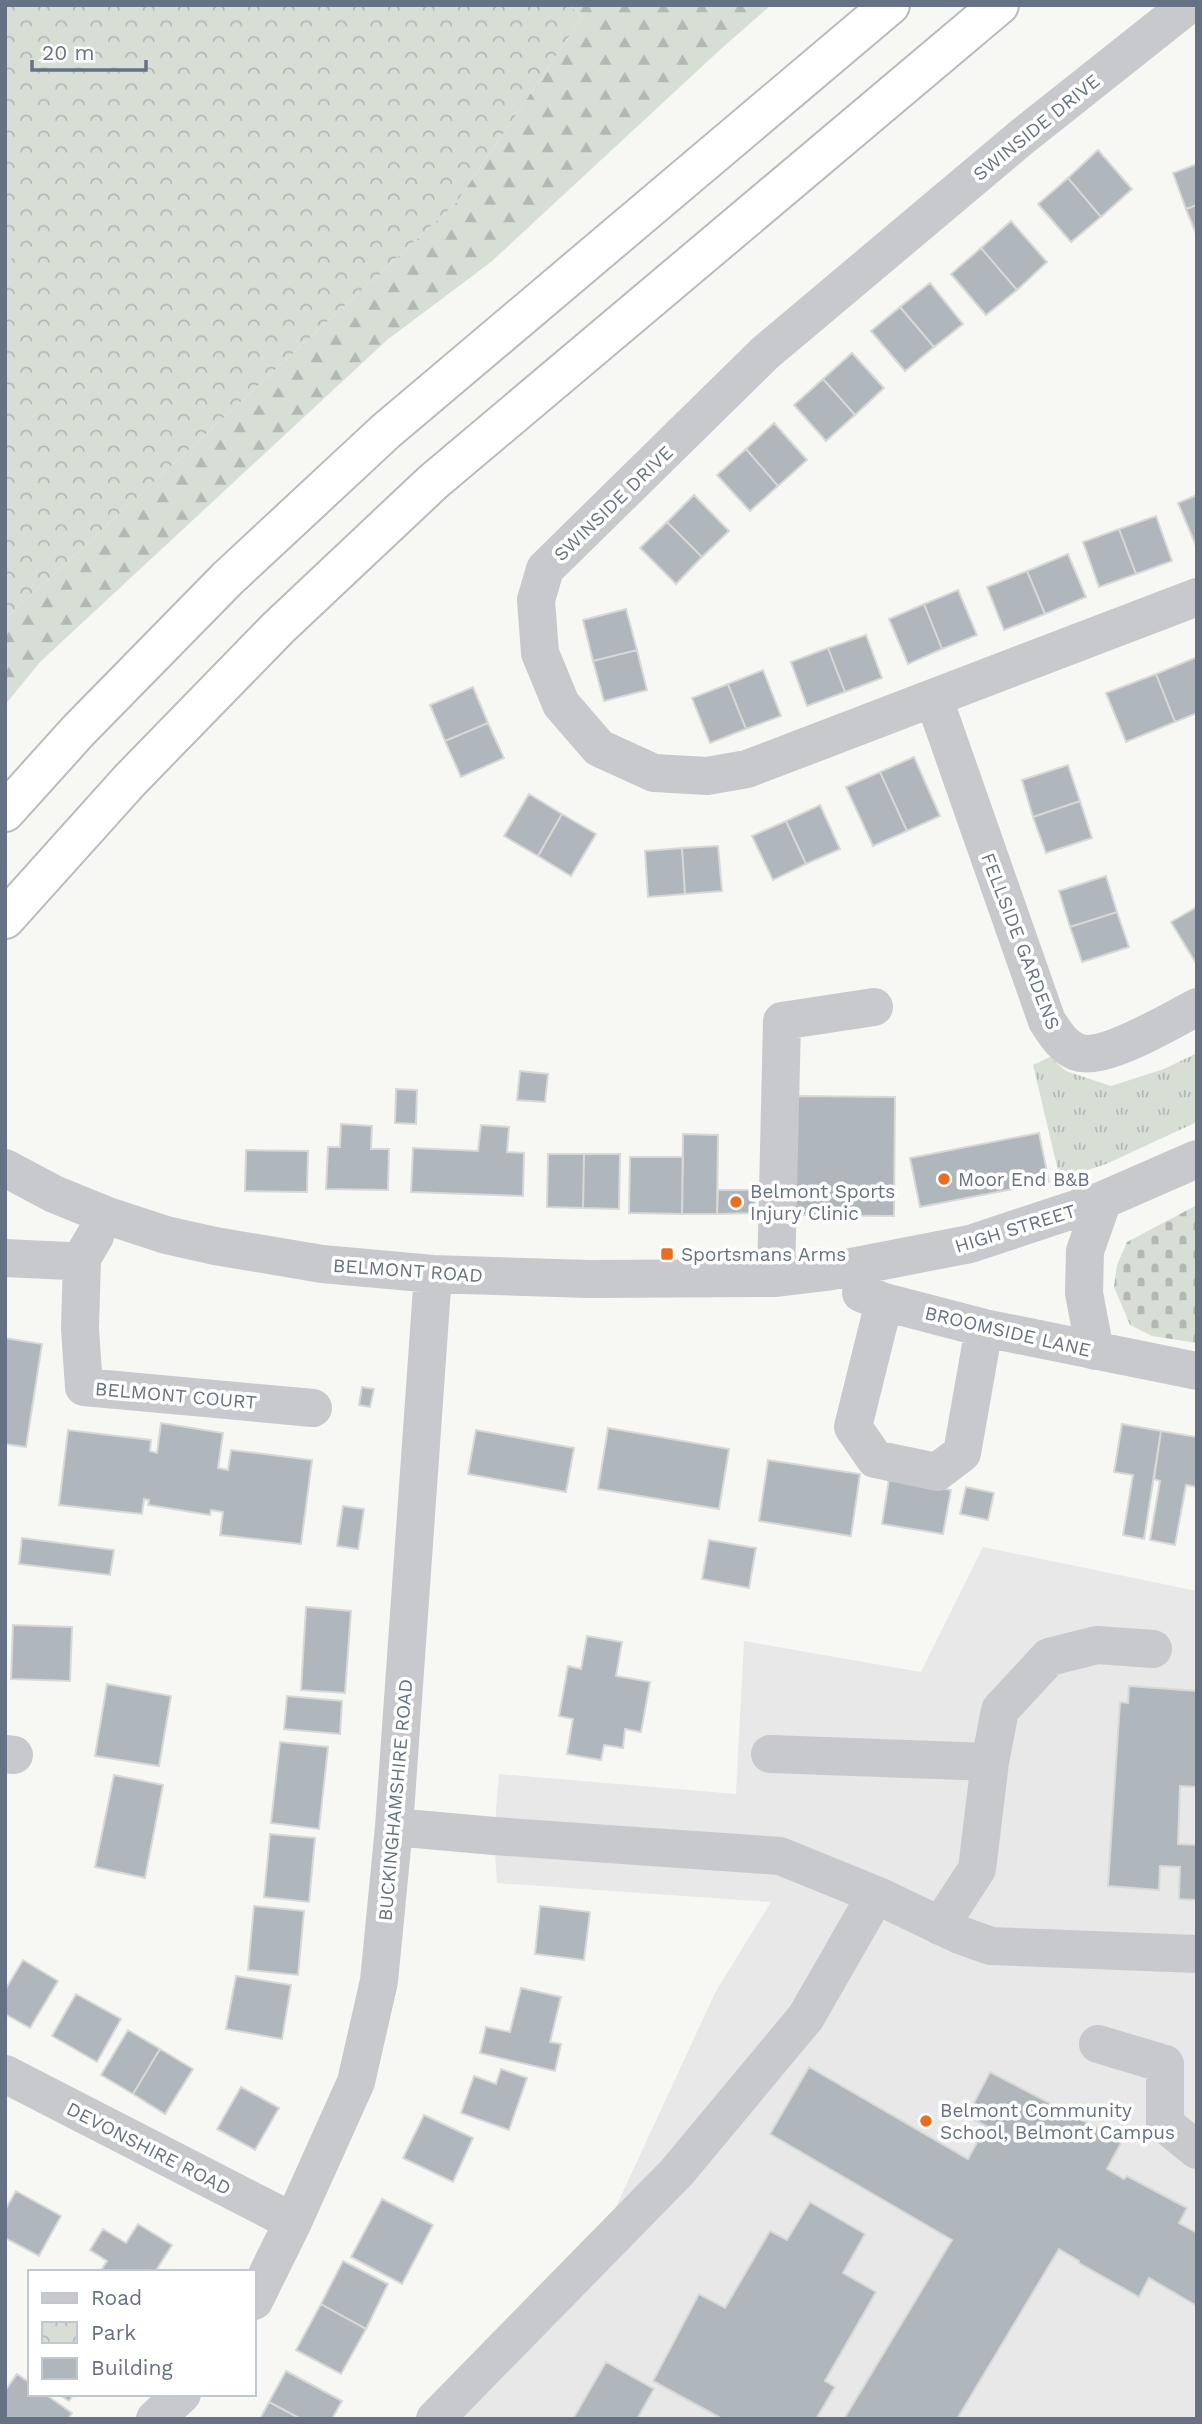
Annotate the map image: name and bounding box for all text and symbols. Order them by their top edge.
scale bar [32,28,145,72]
text: 20 m [42,40,94,65]
street label: SWINSIDE DRIVE [968,69,1104,186]
street label: SWINSIDE DRIVE [549,441,678,566]
street label: FELLSIDE GARDENS [976,850,1065,1033]
place label: Moor End B&B [958,1168,1090,1191]
marker: Moor End B&B [936,1171,952,1187]
place label: Belmont Sports Injury Clinic [750,1180,895,1225]
marker: Belmont Sports Injury Clinic [728,1194,744,1210]
street label: HIGH STREET [952,1199,1078,1258]
place label: Sportsmans Arms [681,1243,846,1266]
marker: Sportsmans Arms [659,1246,675,1262]
street label: BELMONT ROAD [332,1254,484,1287]
street label: BROOMSIDE LANE [923,1301,1093,1362]
street label: BELMONT COURT [94,1377,258,1414]
street label: BUCKINGHAMSHIRE ROAD [373,1678,418,1922]
street label: DEVONSHIRE ROAD [63,2097,235,2200]
place label: Belmont Community School, Belmont Campus [940,2099,1175,2144]
marker: Belmont Community School, Belmont Campus [918,2113,934,2129]
legend [28,2270,256,2396]
text: Road [91,2285,142,2310]
text: Park [91,2320,136,2345]
text: Building [91,2355,173,2380]

